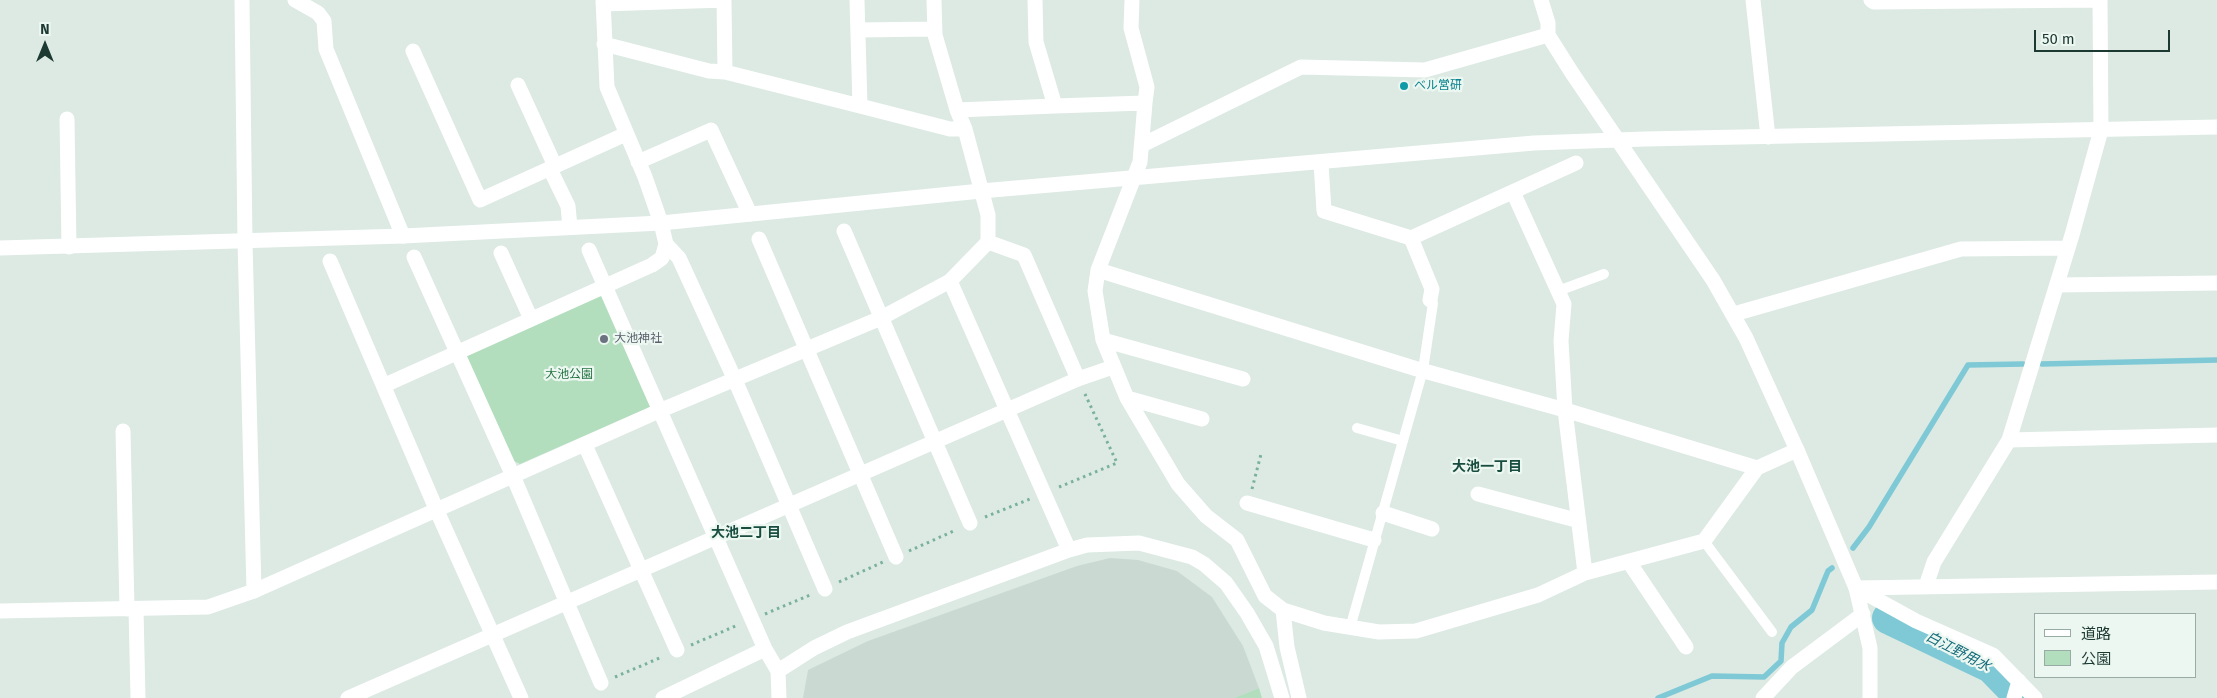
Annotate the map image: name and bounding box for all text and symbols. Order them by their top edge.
north arrow [20,20,70,70]
scale bar [2037,20,2173,52]
text: N [40,21,50,38]
text: 50 m [2042,30,2075,48]
place label: べル営研 [1414,79,1462,93]
marker: べル営研 [1398,80,1410,92]
place label: 大池神社 [614,332,662,346]
marker: 大池神社 [598,333,610,345]
park label: 大池公園 [545,368,593,382]
district label: 大池一丁目 [1452,459,1522,475]
district label: 大池二丁目 [711,525,781,541]
legend [2034,613,2197,678]
text: 道路 [2081,625,2111,643]
water label: 白江野用水 [1923,629,1993,675]
text: 公園 [2081,650,2111,668]

